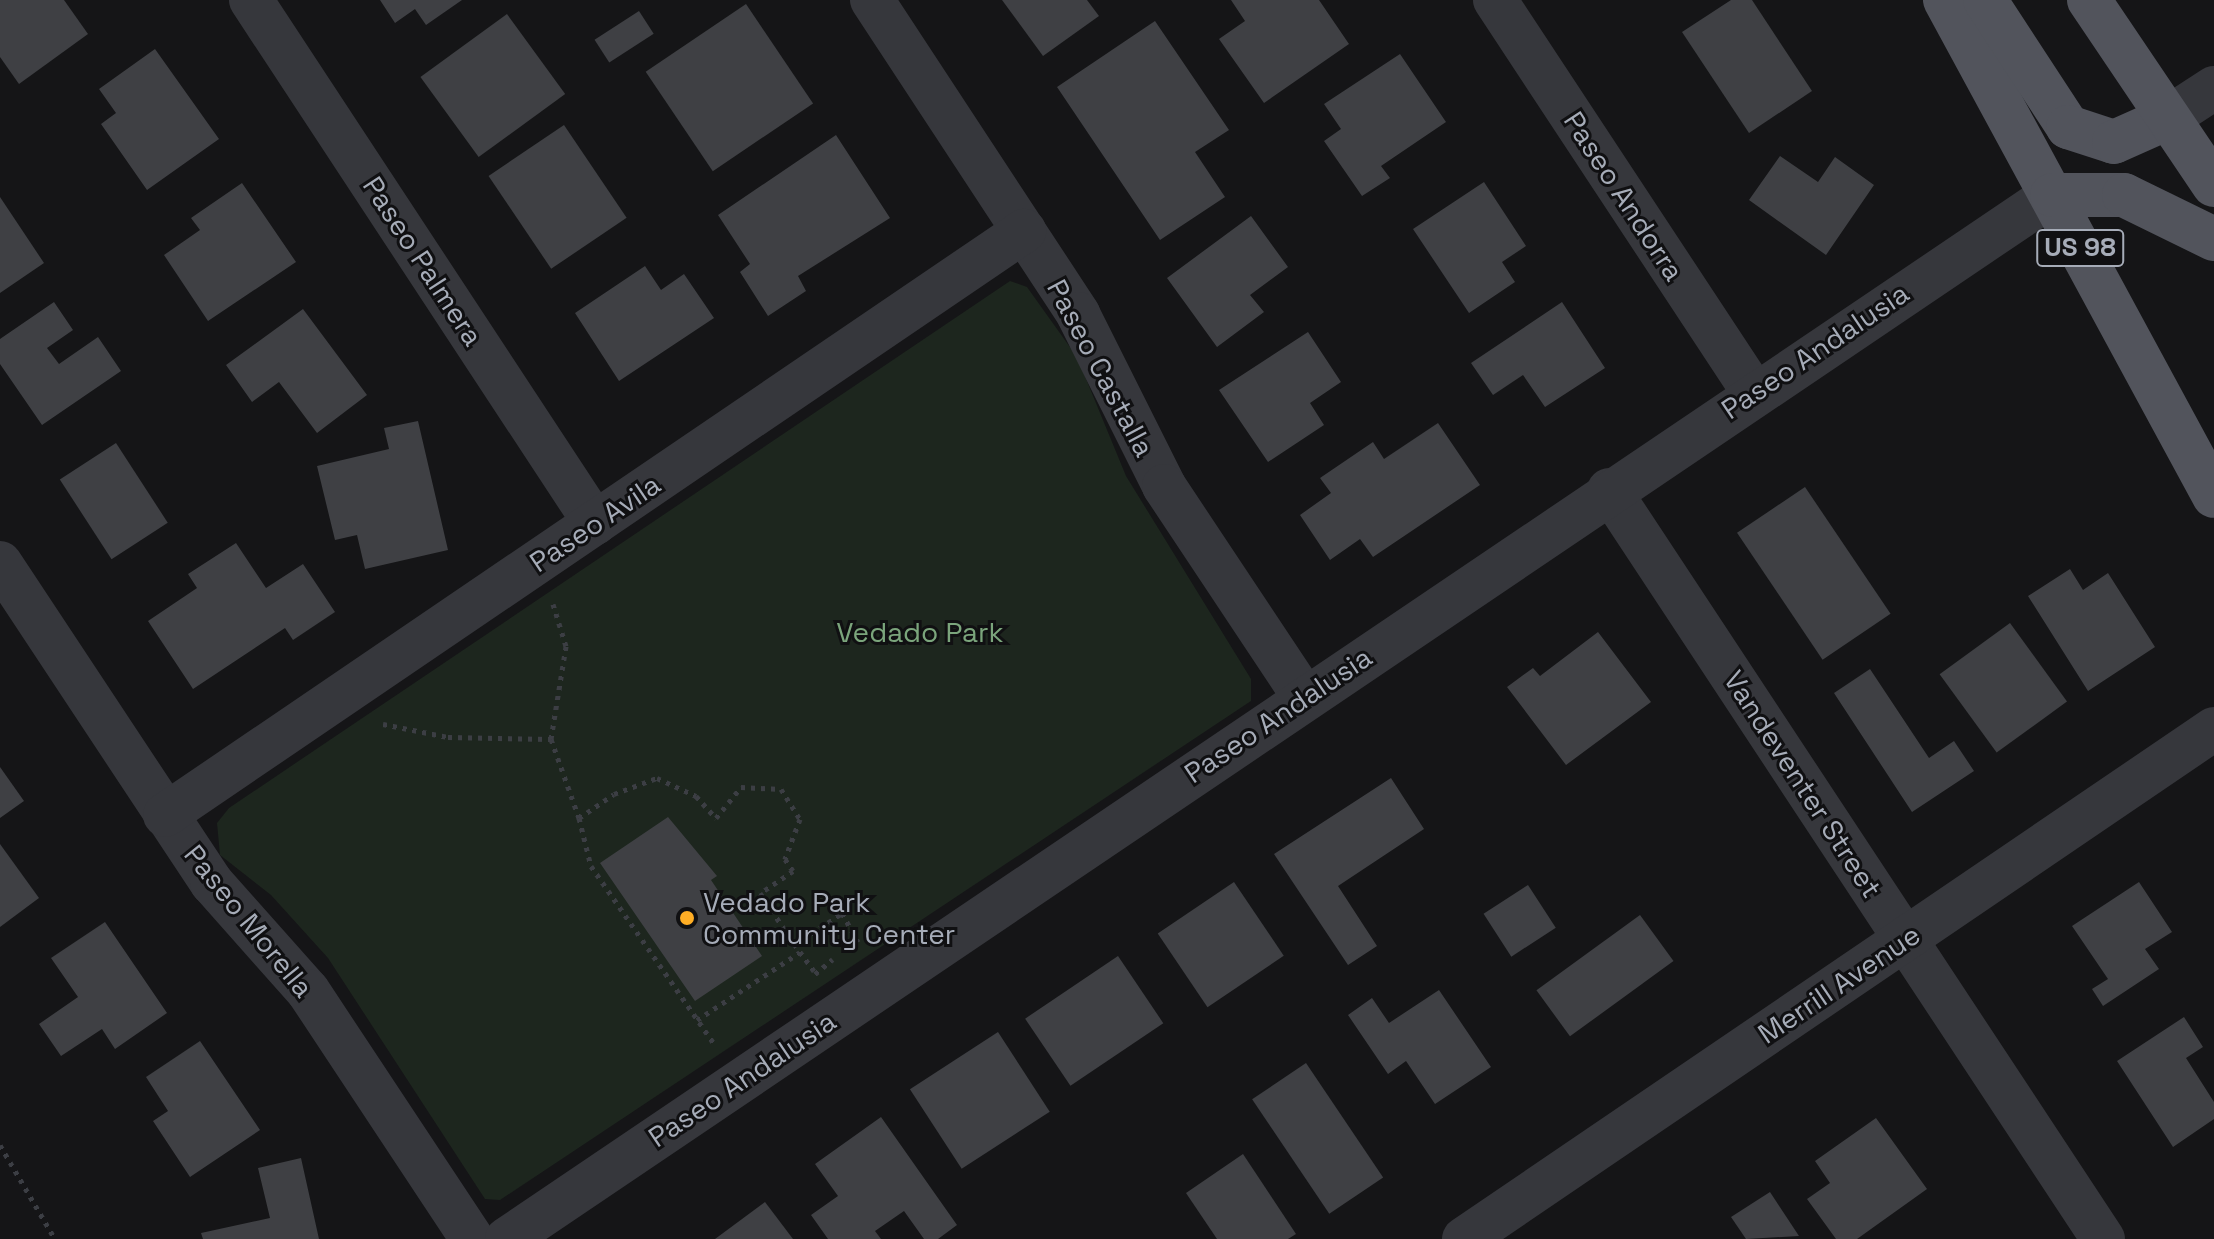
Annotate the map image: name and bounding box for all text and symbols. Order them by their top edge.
street label: Paseo Andorra [1557,105,1691,287]
street label: Paseo Palmera [356,170,490,352]
road number: US 98 [2036,226,2124,270]
street label: Paseo Castalla [1040,274,1162,462]
street label: Paseo Andalusia [1715,276,1915,426]
street label: Paseo Avila [523,467,667,579]
park label: Vedado Park [836,615,1004,649]
street label: Paseo Andalusia [1178,640,1378,790]
street label: Vandeventer Street [1717,664,1889,904]
street label: Paseo Morella [177,838,321,1004]
place label: Vedado Park Community Center [703,885,955,951]
marker: Vedado Park Community Center [678,909,696,927]
street label: Merrill Avenue [1751,917,1927,1051]
street label: Paseo Andalusia [642,1004,842,1154]

